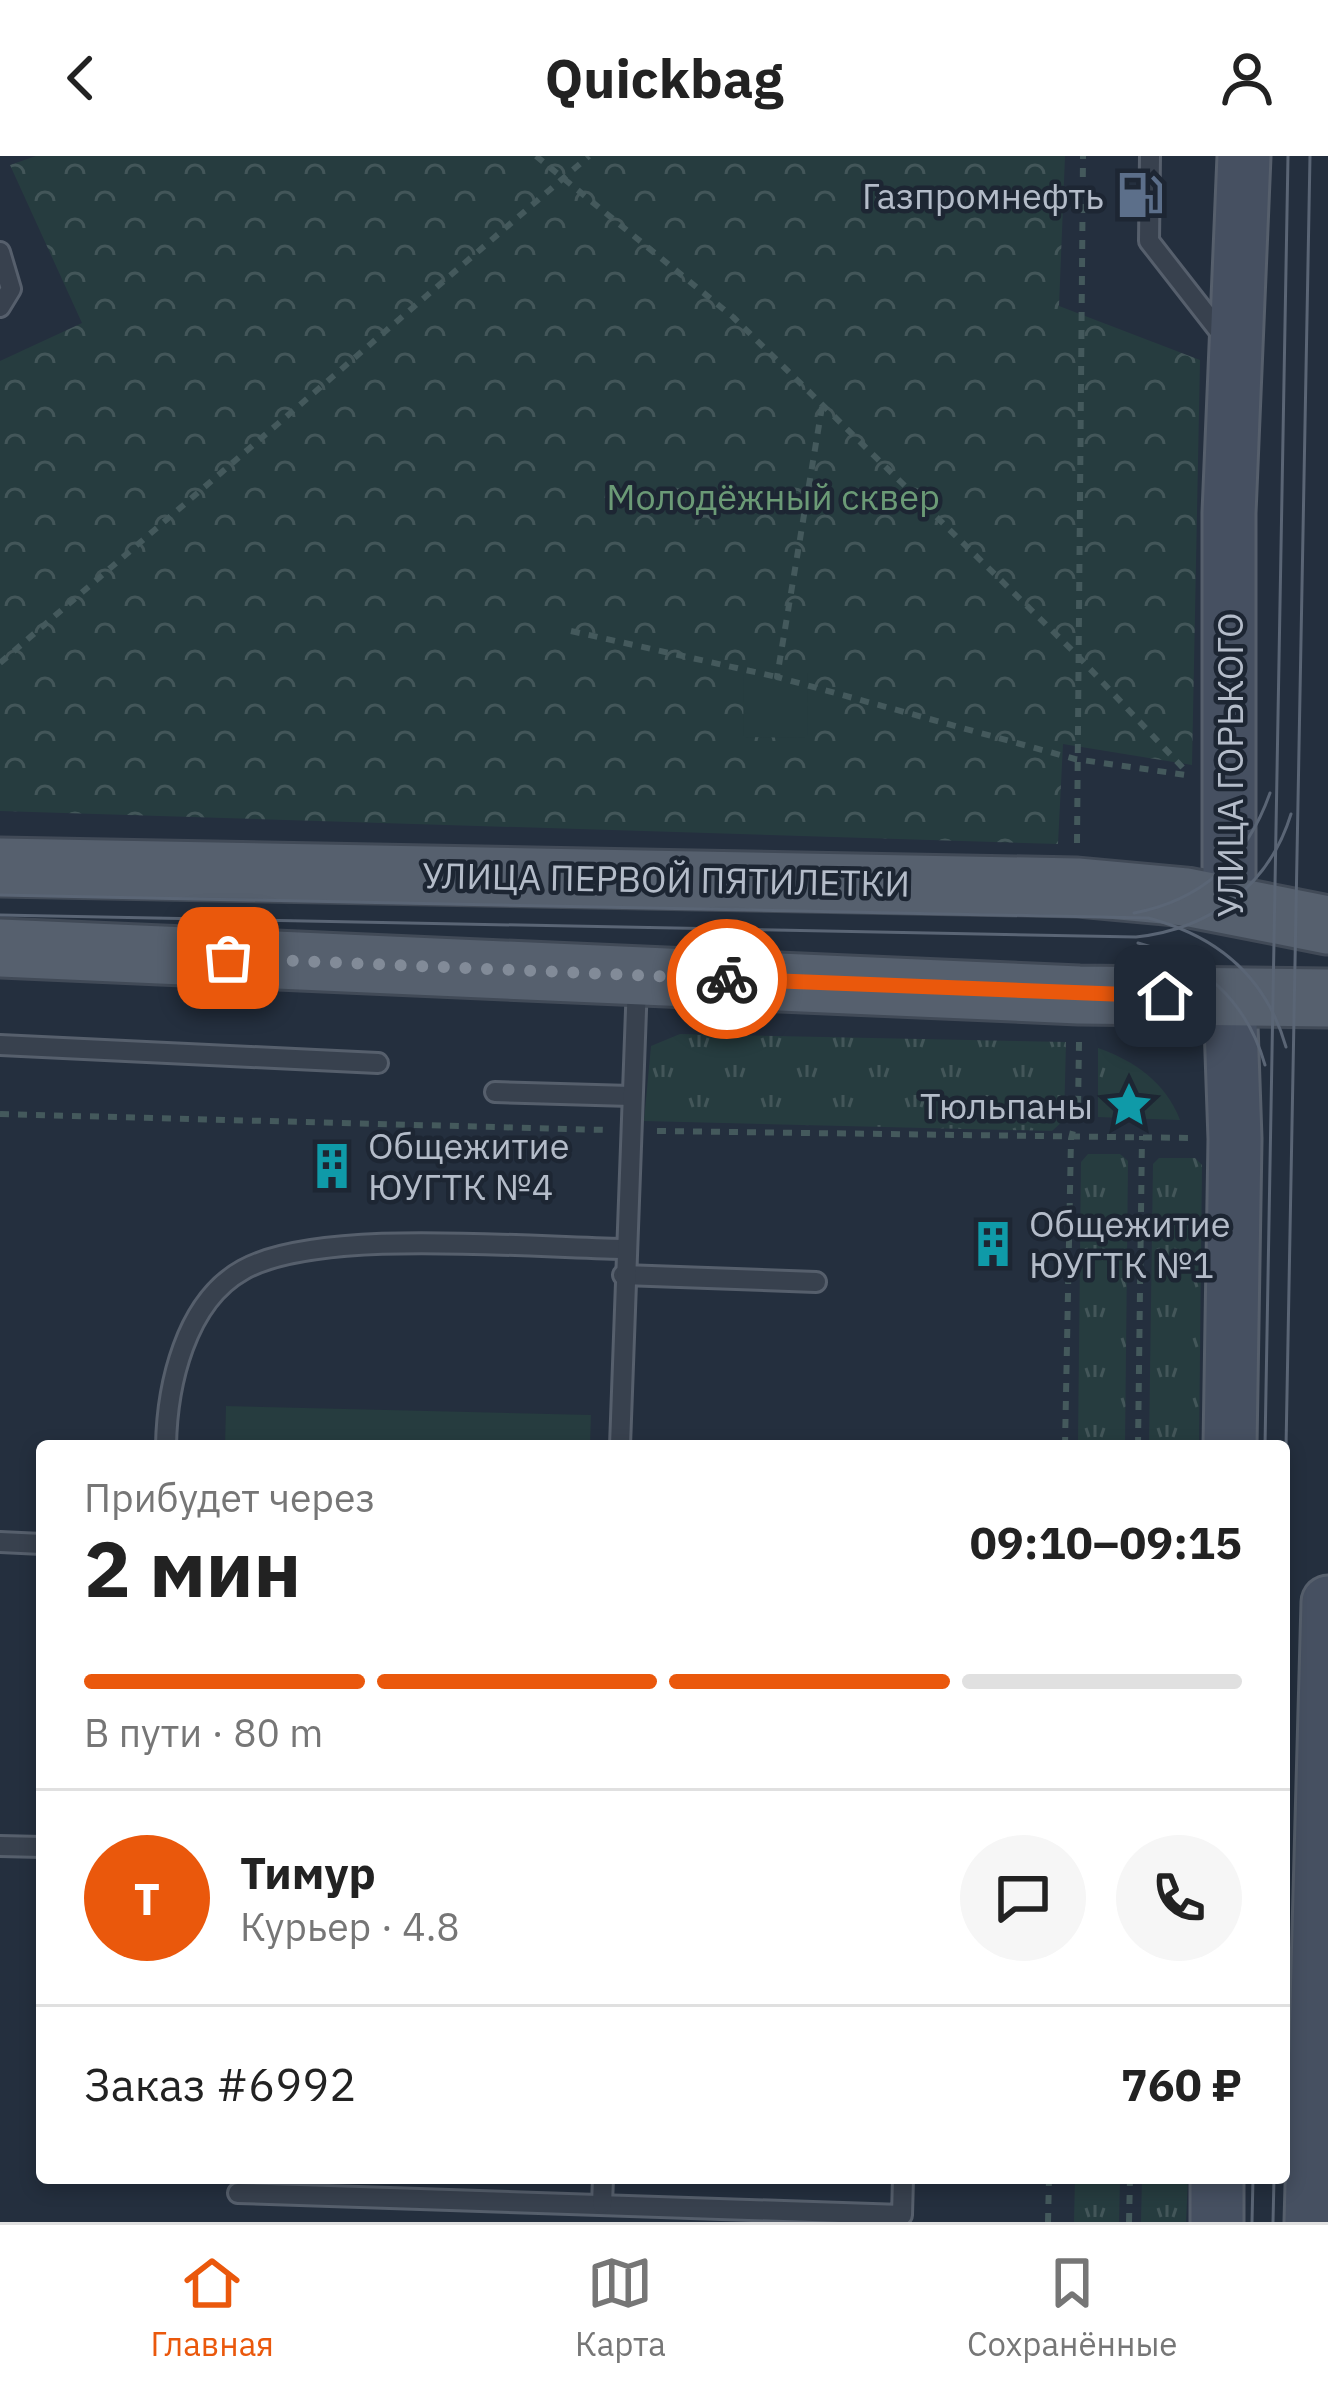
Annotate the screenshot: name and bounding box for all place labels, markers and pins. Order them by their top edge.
fuel station icon: Газпромнефть [1115,170,1165,220]
place label: Газпромнефть [862,172,1104,219]
pin [177,907,279,1009]
pin [1114,945,1216,1047]
place icon: Тюльпаны [1104,1080,1154,1130]
place label: Тюльпаны [920,1082,1093,1129]
place label: Общежитие ЮУГТК №4 [368,1122,570,1210]
building icon: Общежитие ЮУГТК №4 [307,1141,357,1191]
place label: Общежитие ЮУГТК №1 [1029,1200,1231,1288]
building icon: Общежитие ЮУГТК №1 [968,1219,1018,1269]

